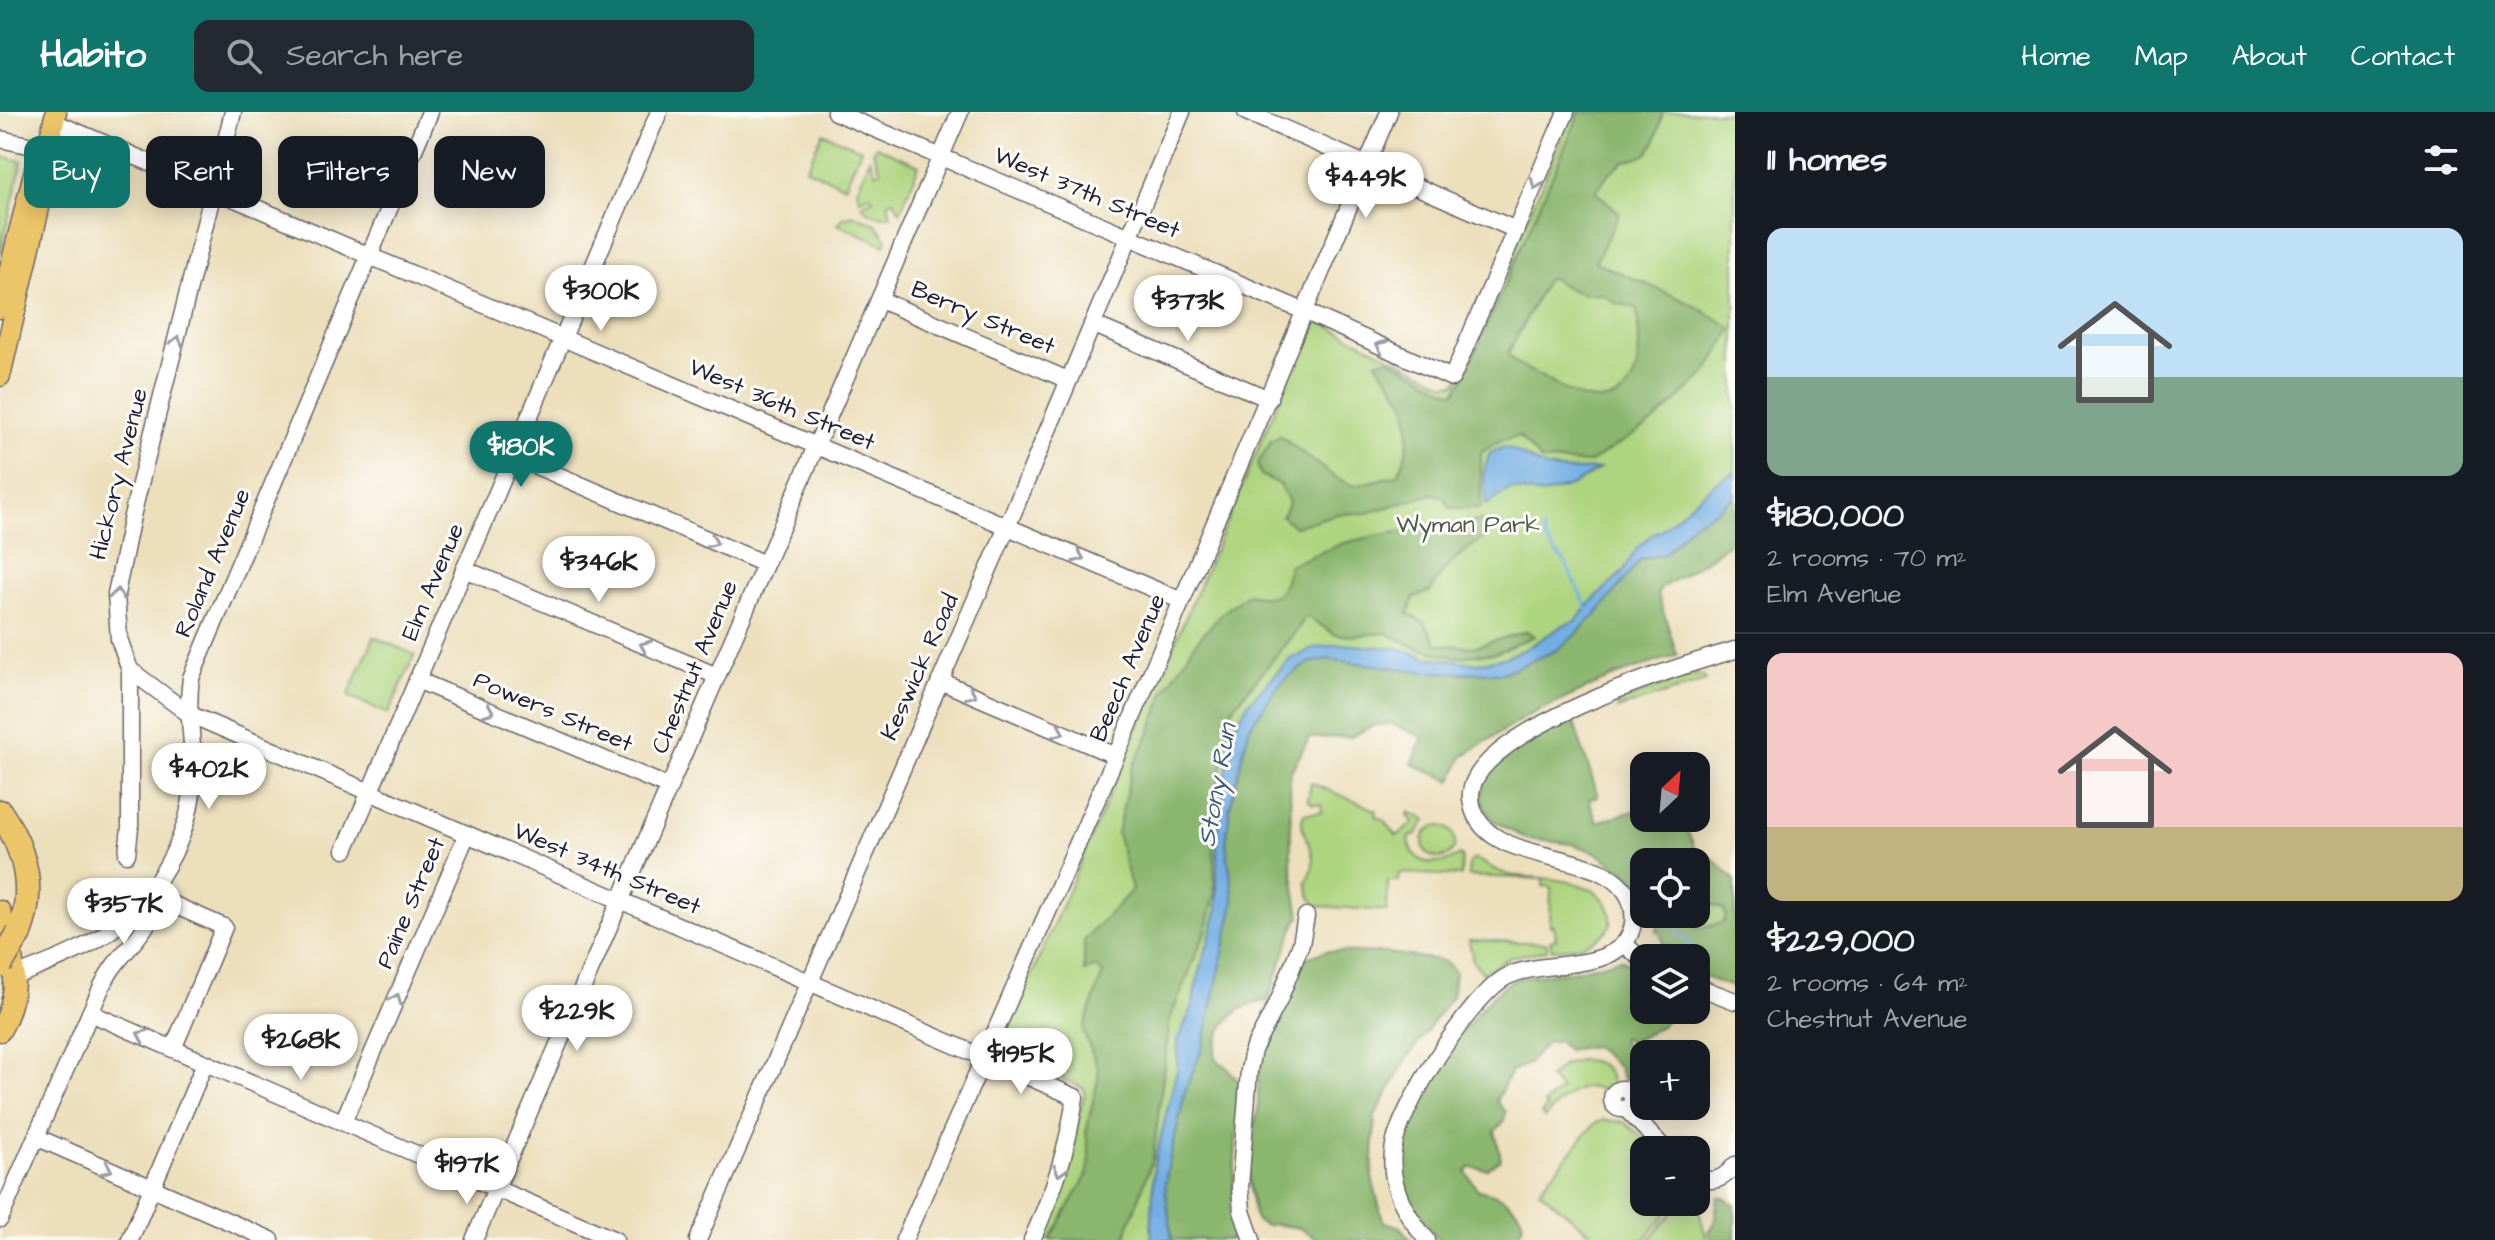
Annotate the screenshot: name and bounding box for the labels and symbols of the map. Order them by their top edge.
street label: West 37th Street [989,138,1186,248]
pin: $449K [1310,152,1422,220]
one-way arrow [1529,176,1545,190]
pin: $300K [545,265,657,333]
street label: Berry Street [905,272,1060,365]
pin: $373K [1132,275,1244,343]
one-way arrow [167,335,184,348]
one-way arrow [1375,340,1389,356]
street label: West 36th Street [684,350,881,460]
street label: Hickory Avenue [81,385,158,564]
pin: $180K [465,421,577,489]
street label: Roland Avenue [166,483,260,643]
park label: Wyman Park [1396,508,1540,543]
street label: Elm Avenue [393,518,473,646]
one-way arrow [705,532,719,548]
pin: $346K [543,536,655,604]
one-way arrow [1071,548,1085,564]
street label: Chestnut Avenue [643,575,747,759]
one-way arrow [109,587,126,600]
street label: Keswick Road [872,588,968,746]
street label: Beech Avenue [1082,589,1174,747]
one-way arrow [639,639,654,655]
street label: Powers Street [468,663,638,761]
one-way arrow [963,685,978,701]
one-way arrow [481,701,495,717]
water label: Stony Run [1188,719,1247,849]
one-way arrow [1051,722,1065,738]
pin: $402K [153,743,265,811]
north arrow [1630,752,1710,832]
street label: West 34th Street [508,814,706,924]
street label: Paine Street [368,832,454,974]
pin: $357K [68,878,180,946]
pin: $229K [521,985,633,1053]
one-way arrow [386,993,402,1007]
pin: $268K [245,1014,357,1082]
pin: $195K [965,1028,1077,1096]
one-way arrow [136,1029,150,1045]
pin: $197K [411,1138,523,1206]
one-way arrow [99,1159,113,1175]
one-way arrow [1052,1163,1069,1177]

